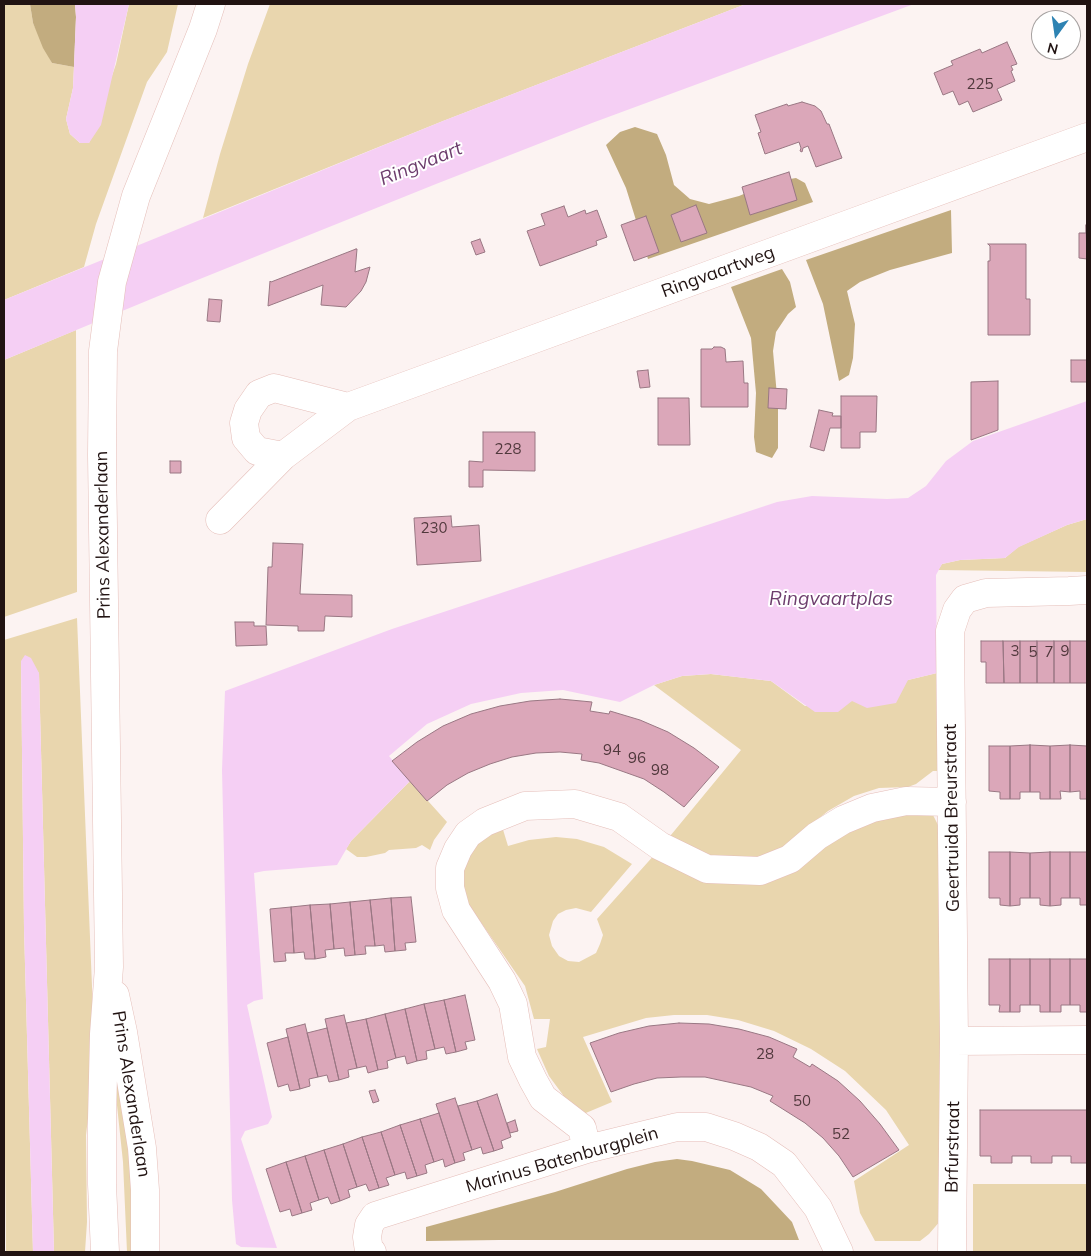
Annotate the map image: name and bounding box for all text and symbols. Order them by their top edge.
north arrow [1031,10,1081,60]
text: N [1045,39,1060,59]
house number: 225 [967,75,993,93]
water label: Ringvaart [376,137,466,191]
street label: Ringvaartweg [659,242,777,302]
house number: 228 [495,440,521,458]
street label: Prins Alexanderlaan [91,451,115,619]
house number: 230 [421,519,447,537]
water label: Ringvaartplas [769,588,893,610]
house number: 3 [1011,642,1019,660]
house number: 9 [1061,642,1069,660]
house number: 5 [1029,643,1037,661]
house number: 7 [1045,643,1053,661]
street label: Geertruida Breurstraat [940,724,964,912]
house number: 94 [603,741,621,759]
house number: 96 [628,749,646,767]
house number: 98 [651,761,669,779]
street label: Prins Alexanderlaan [107,1009,155,1179]
house number: 28 [756,1045,774,1063]
house number: 50 [793,1092,811,1110]
street label: Brfurstraat [941,1101,965,1193]
street label: Marinus Batenburgplein [463,1122,661,1198]
house number: 52 [832,1125,850,1143]

